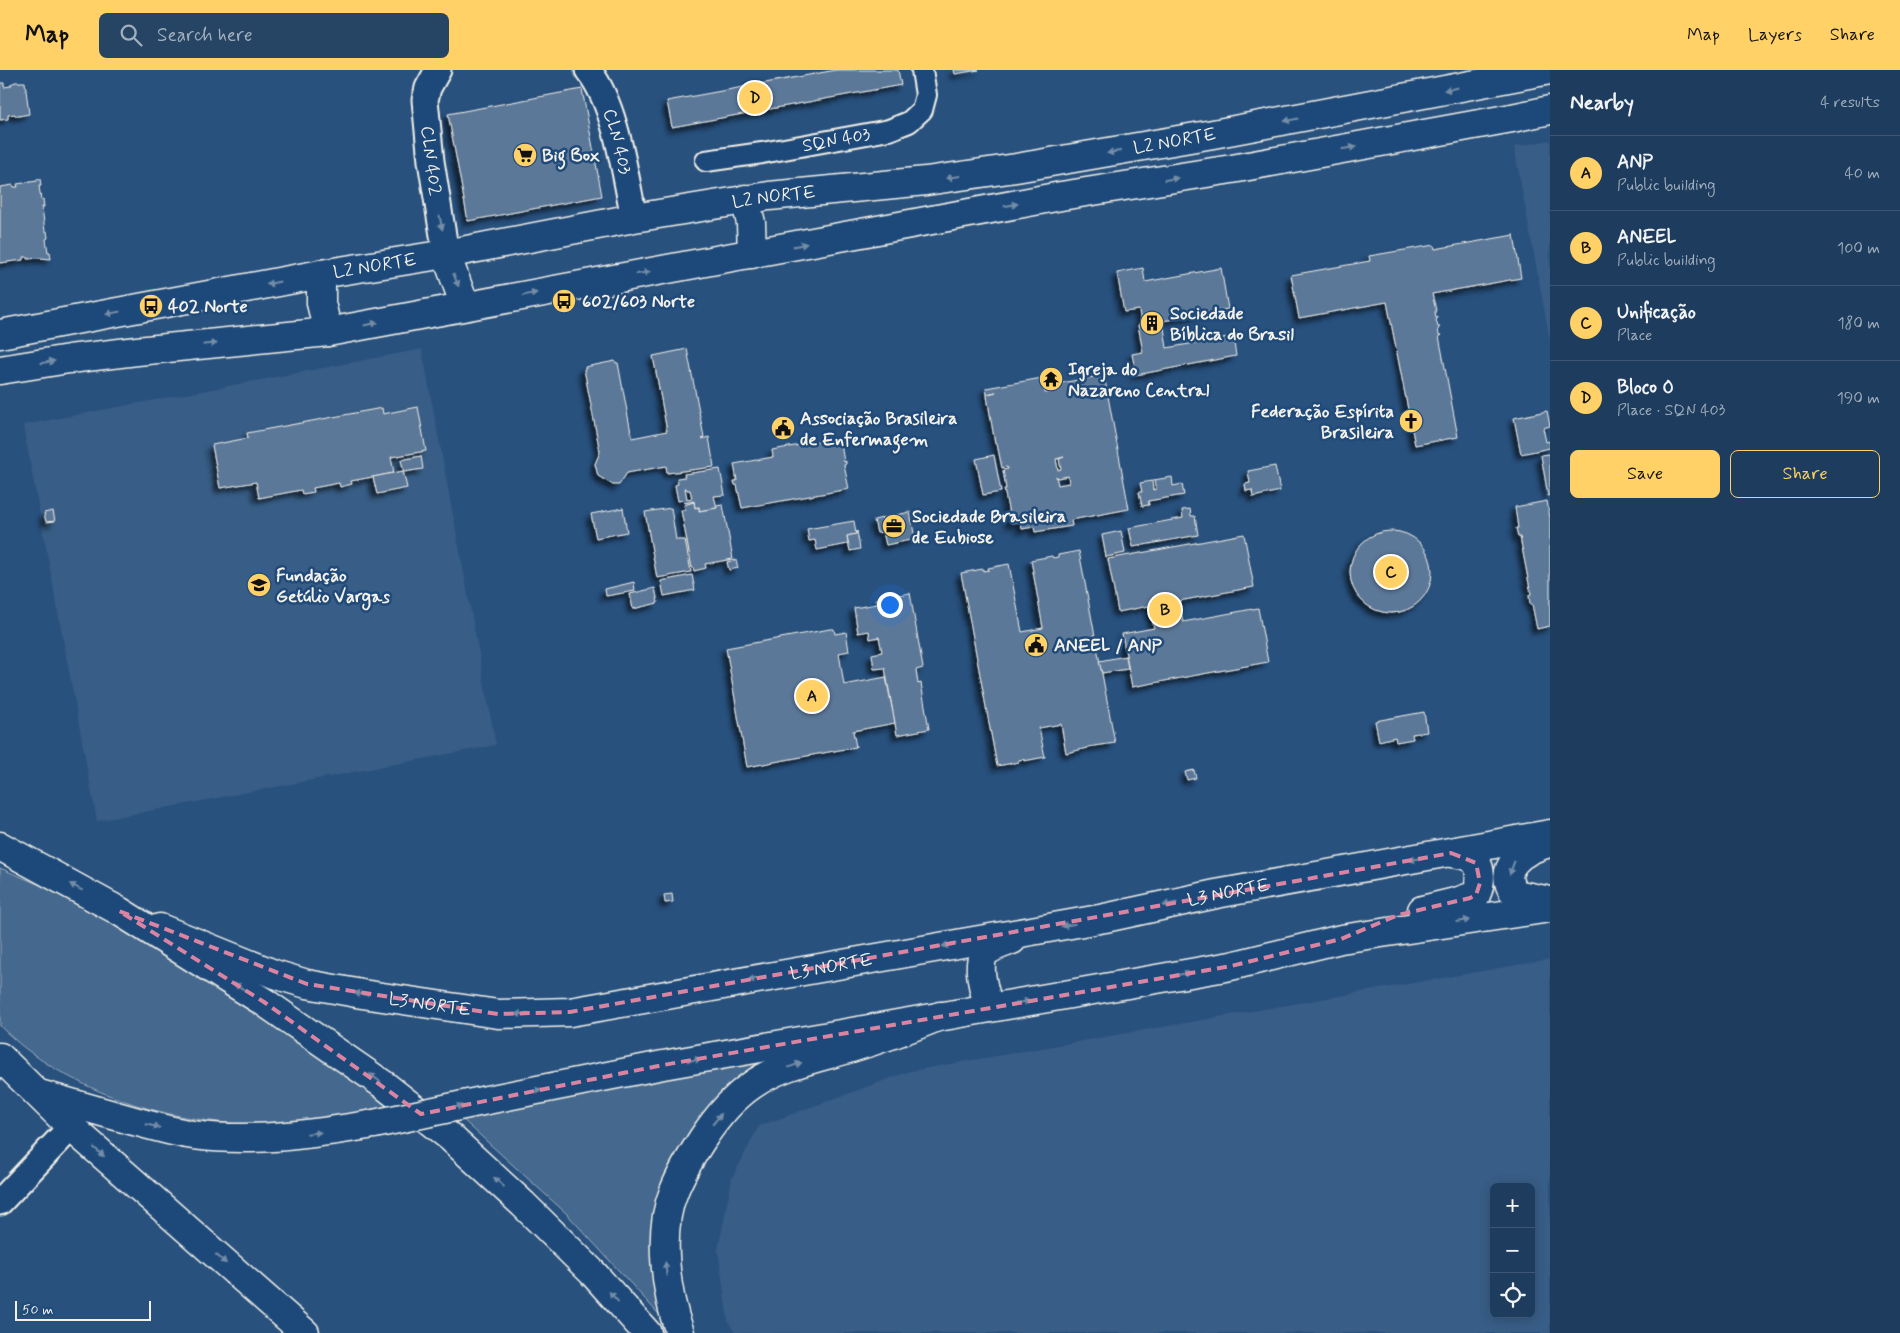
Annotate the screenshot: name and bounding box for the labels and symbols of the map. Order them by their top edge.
pin: D [739,79,771,117]
one-way arrow [1442,86,1458,94]
street label: CLN 403 [597,106,636,177]
one-way arrow [1282,116,1298,124]
street label: SQN 403 [801,123,872,158]
street label: L2 NORTE [1132,123,1218,161]
street label: CLN 402 [415,125,447,198]
supermarket icon: Big Box [512,142,538,168]
place label: Big Box [542,144,601,170]
one-way arrow [1341,144,1357,152]
one-way arrow [1105,148,1121,156]
one-way arrow [945,173,961,181]
one-way arrow [1164,174,1180,182]
street label: L2 NORTE [730,181,817,215]
one-way arrow [1003,201,1019,209]
one-way arrow [437,215,445,231]
one-way arrow [792,241,807,249]
street label: L2 NORTE [332,248,418,285]
one-way arrow [635,269,651,277]
one-way arrow [452,273,460,287]
one-way arrow [264,280,280,288]
bus stop icon: 602/603 Norte [551,288,577,314]
one-way arrow [523,290,539,298]
place label: 602/603 Norte [582,290,695,314]
bus stop icon: 402 Norte [138,293,164,319]
place label: 402 Norte [168,295,248,319]
place label: Sociedade Bíblica do Brasil [1170,302,1294,347]
one-way arrow [105,309,120,317]
building icon: Sociedade Bíblica do Brasil [1139,310,1165,336]
one-way arrow [363,320,378,328]
one-way arrow [202,340,218,348]
one-way arrow [40,358,56,366]
place label: Igreja do Nazareno Central [1068,358,1210,403]
temple icon: Igreja do Nazareno Central [1038,366,1064,392]
place label: Federação Espírita Brasileira [1251,400,1394,445]
place label: Associação Brasileira de Enfermagem [800,407,957,454]
church icon: Federação Espírita Brasileira [1398,408,1424,434]
public building icon: Associação Brasileira de Enfermagem [770,415,796,441]
place label: Sociedade Brasileira de Eubiose [912,505,1066,550]
office icon: Sociedade Brasileira de Eubiose [881,513,907,539]
pin: C [1375,553,1407,591]
place label: Fundação Getúlio Vargas [276,564,390,611]
school or university icon: Fundação Getúlio Vargas [246,572,272,598]
pin: B [1149,591,1181,629]
your location [877,592,903,618]
public building icon: ANEEL / ANP [1023,632,1049,658]
place label: ANEEL / ANP [1054,634,1163,658]
pin: A [796,677,828,715]
one-way arrow [1408,856,1424,864]
one-way arrow [1508,861,1516,876]
street label: L3 NORTE [1185,874,1272,913]
one-way arrow [69,883,83,892]
one-way arrow [1163,900,1178,908]
one-way arrow [1455,916,1471,924]
one-way arrow [1060,921,1076,929]
one-way arrow [941,942,957,950]
street label: L3 NORTE [788,948,875,986]
one-way arrow [1175,970,1191,978]
one-way arrow [747,976,763,984]
one-way arrow [234,982,247,992]
street label: L3 NORTE [387,987,473,1023]
one-way arrow [352,989,368,997]
one-way arrow [1015,998,1031,1006]
one-way arrow [513,1010,529,1018]
one-way arrow [686,1055,702,1063]
one-way arrow [788,1061,803,1069]
one-way arrow [368,1073,381,1083]
one-way arrow [527,1087,542,1095]
one-way arrow [449,1102,465,1110]
one-way arrow [711,1113,722,1126]
one-way arrow [146,1122,161,1130]
one-way arrow [307,1129,323,1137]
one-way arrow [92,1146,105,1157]
one-way arrow [494,1176,506,1188]
one-way arrow [215,1253,227,1264]
one-way arrow [662,1260,670,1276]
one-way arrow [608,1291,620,1303]
scale bar [15,1298,151,1321]

